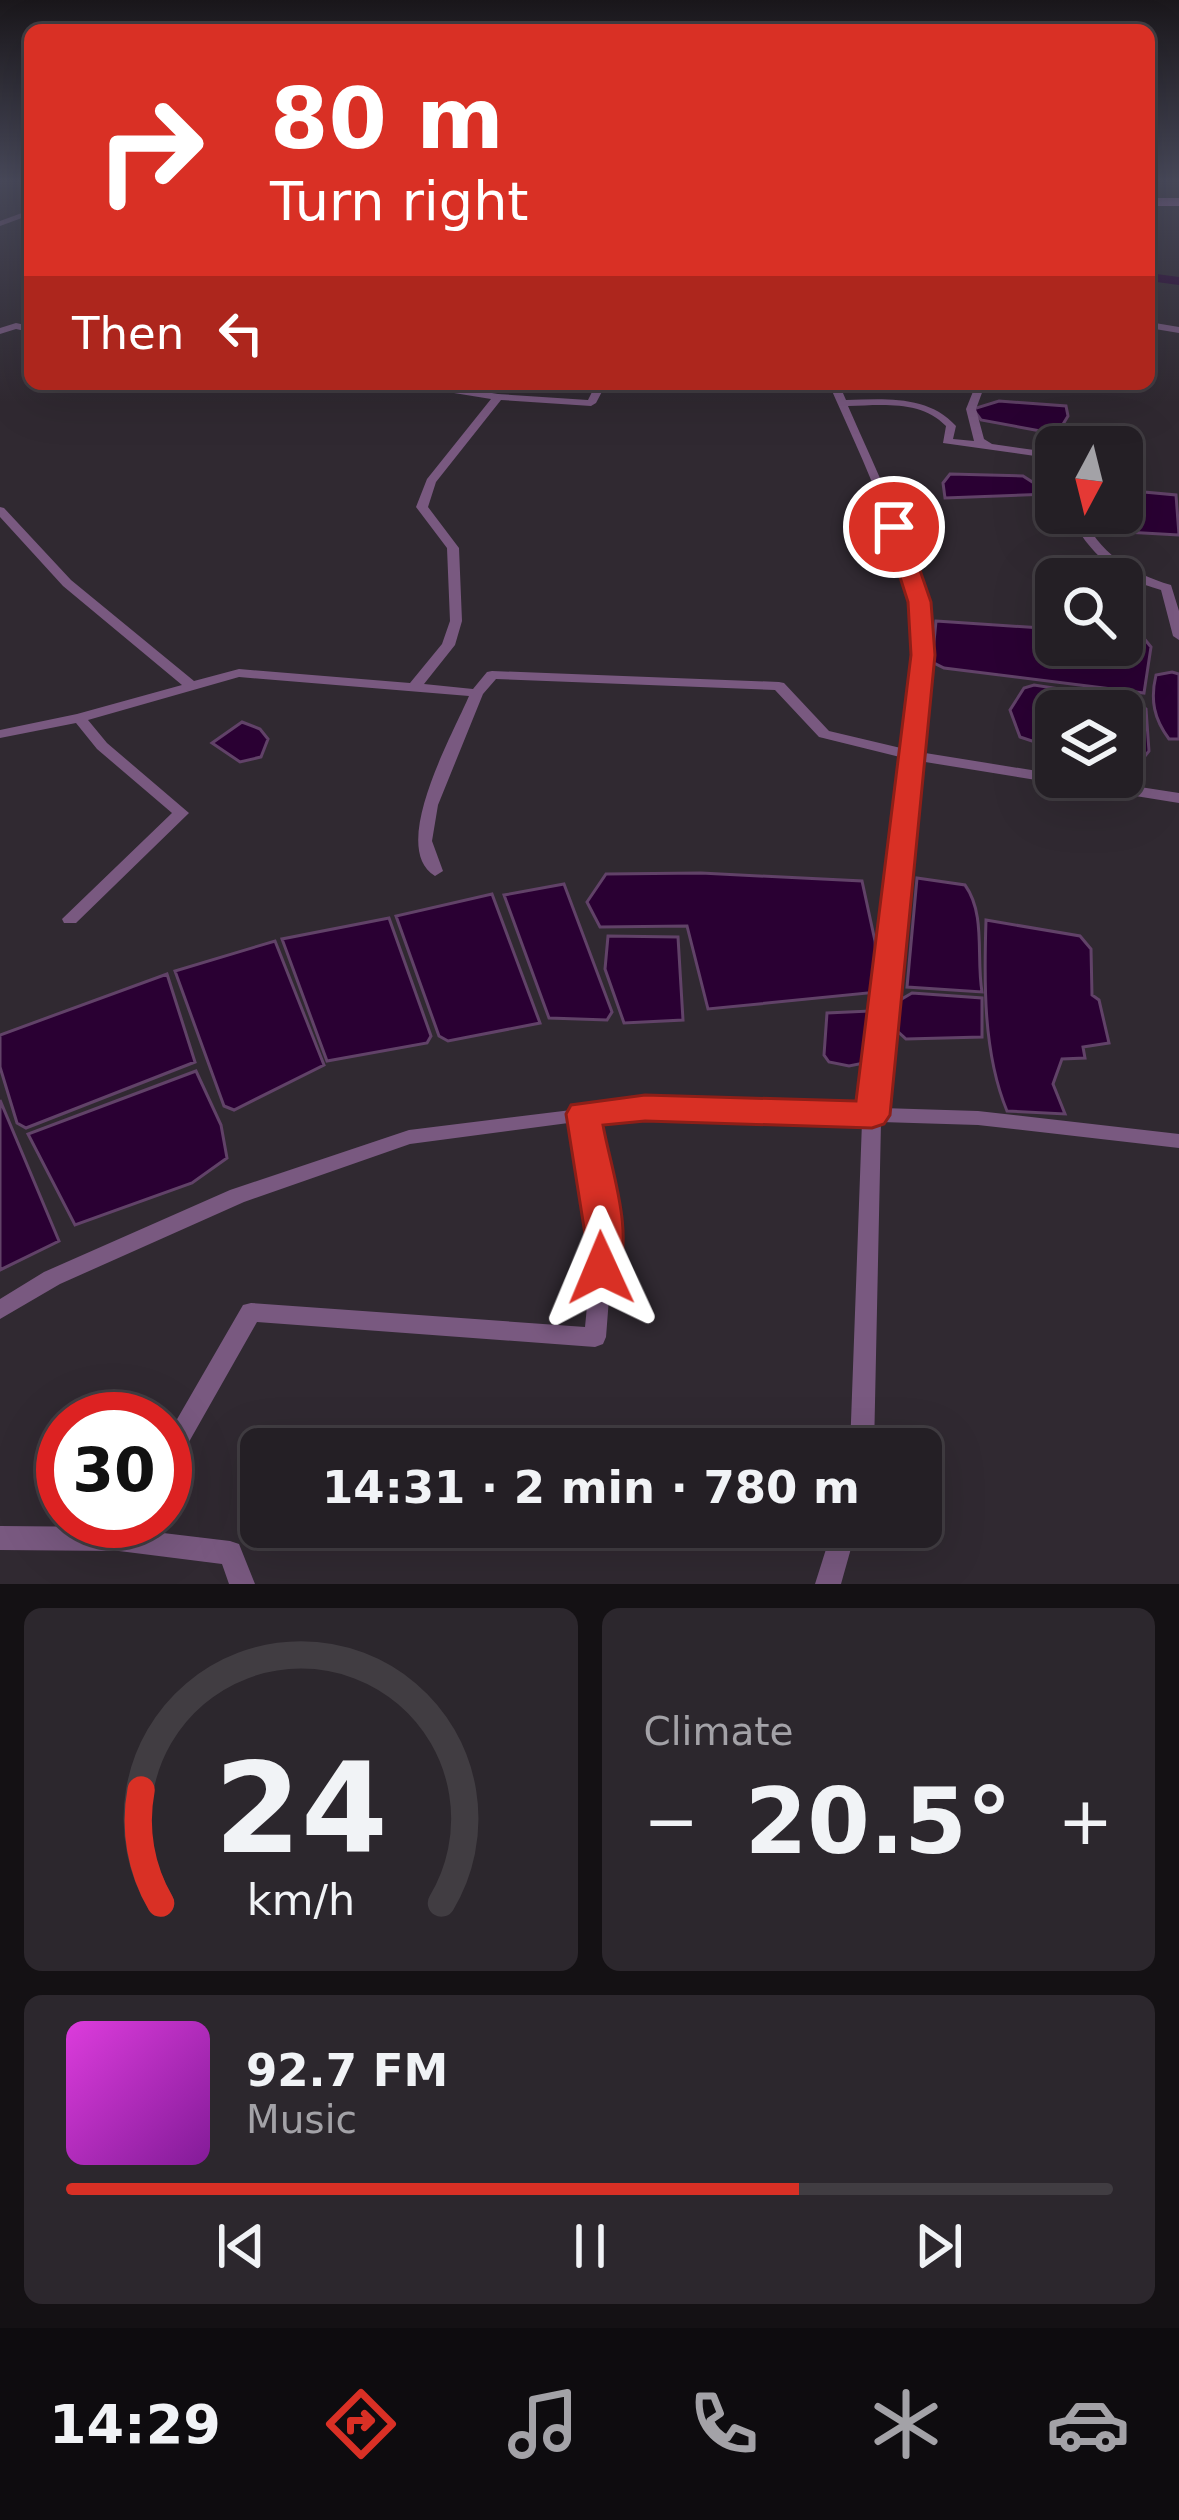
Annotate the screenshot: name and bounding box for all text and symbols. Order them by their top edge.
text: 80 m [270,70,504,168]
icon: right [72,72,228,228]
text: Turn right [270,170,529,233]
icon: left [208,300,274,366]
text: Then [72,307,184,360]
north arrow [1035,426,1143,534]
map controls [1035,426,1143,798]
pin [843,476,945,578]
icon: arrive [861,494,927,560]
button: search [1035,558,1143,666]
button: layers [1035,690,1143,798]
position arrow [538,1205,664,1331]
speed limit sign: 30 [36,1392,192,1548]
text: 14:31 · 2 min · 780 m [322,1461,860,1514]
text: Climate [644,1709,794,1754]
text: 24 [214,1736,388,1881]
text: 20.5° [745,1769,1012,1874]
text: − [644,1783,699,1860]
text: + [1058,1783,1113,1860]
text: km/h [247,1874,355,1924]
text: 92.7 FM [246,2044,448,2097]
text: Music [246,2097,357,2142]
icon: previous [208,2213,274,2279]
icon: pause [557,2213,623,2279]
icon: next [906,2213,972,2279]
icon: directions [319,2382,403,2466]
icon: music [501,2382,585,2466]
icon: phone [682,2382,766,2466]
icon: climate [864,2382,948,2466]
icon: car [1046,2382,1130,2466]
text: 14:29 [49,2393,221,2456]

